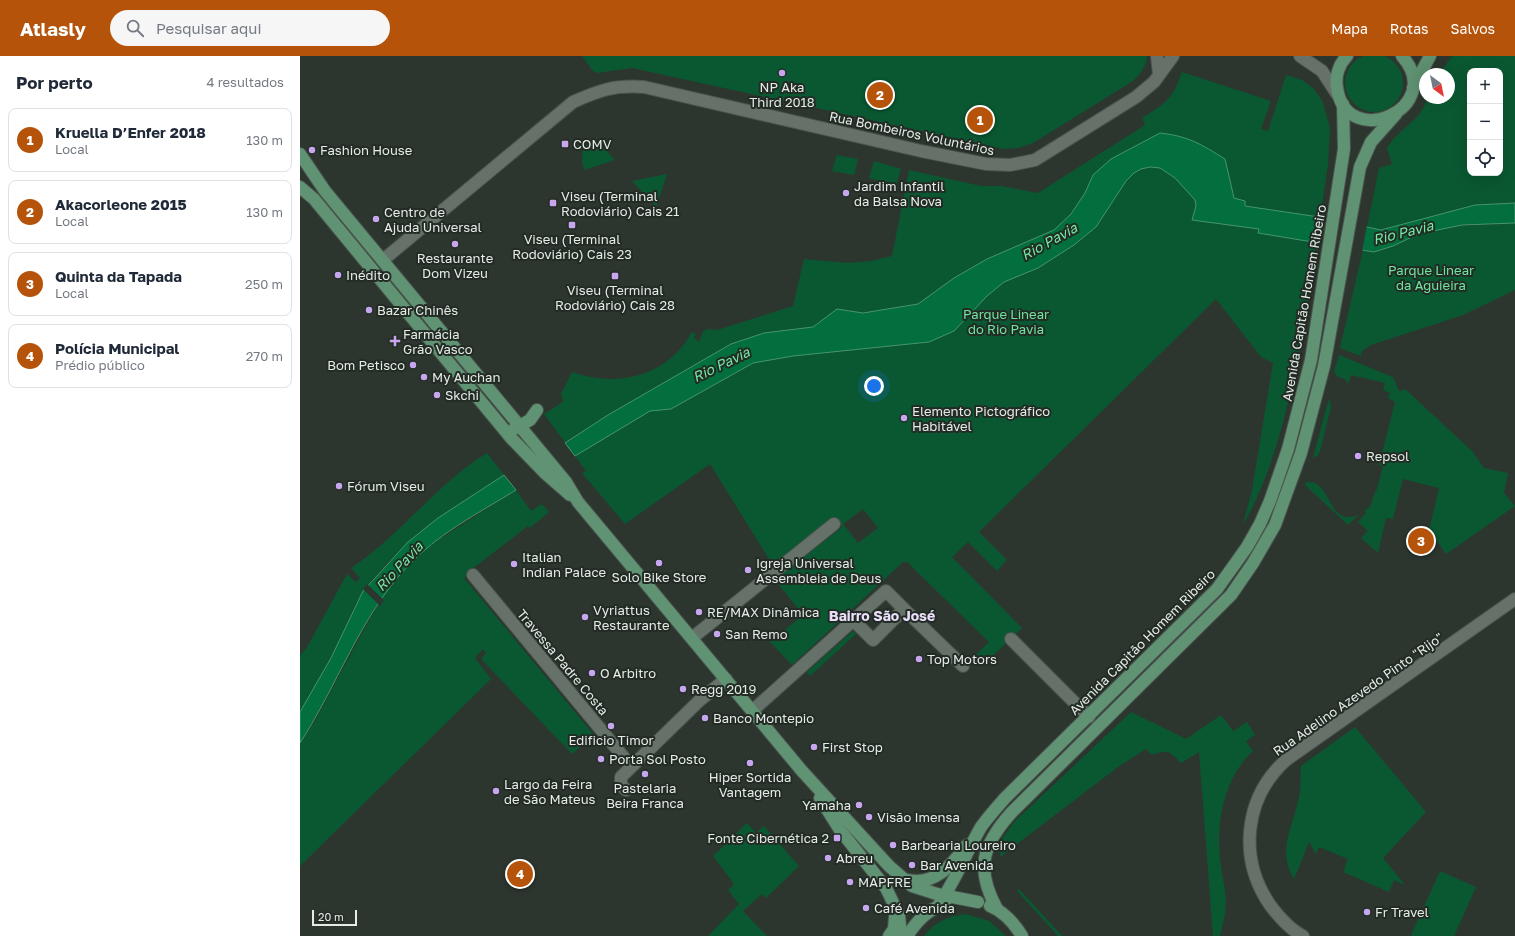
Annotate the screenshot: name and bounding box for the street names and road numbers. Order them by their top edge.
street label: Rua Bombeiros Voluntários [828,108,996,158]
street label: Avenida Capitão Homem Ribeiro [1279,203,1329,403]
street label: Avenida Capitão Homem Ribeiro [1066,566,1218,718]
street label: Travessa Padre Costa [514,606,612,718]
street label: Rua Adelino Azevedo Pinto "Rijo" [1270,629,1446,759]

